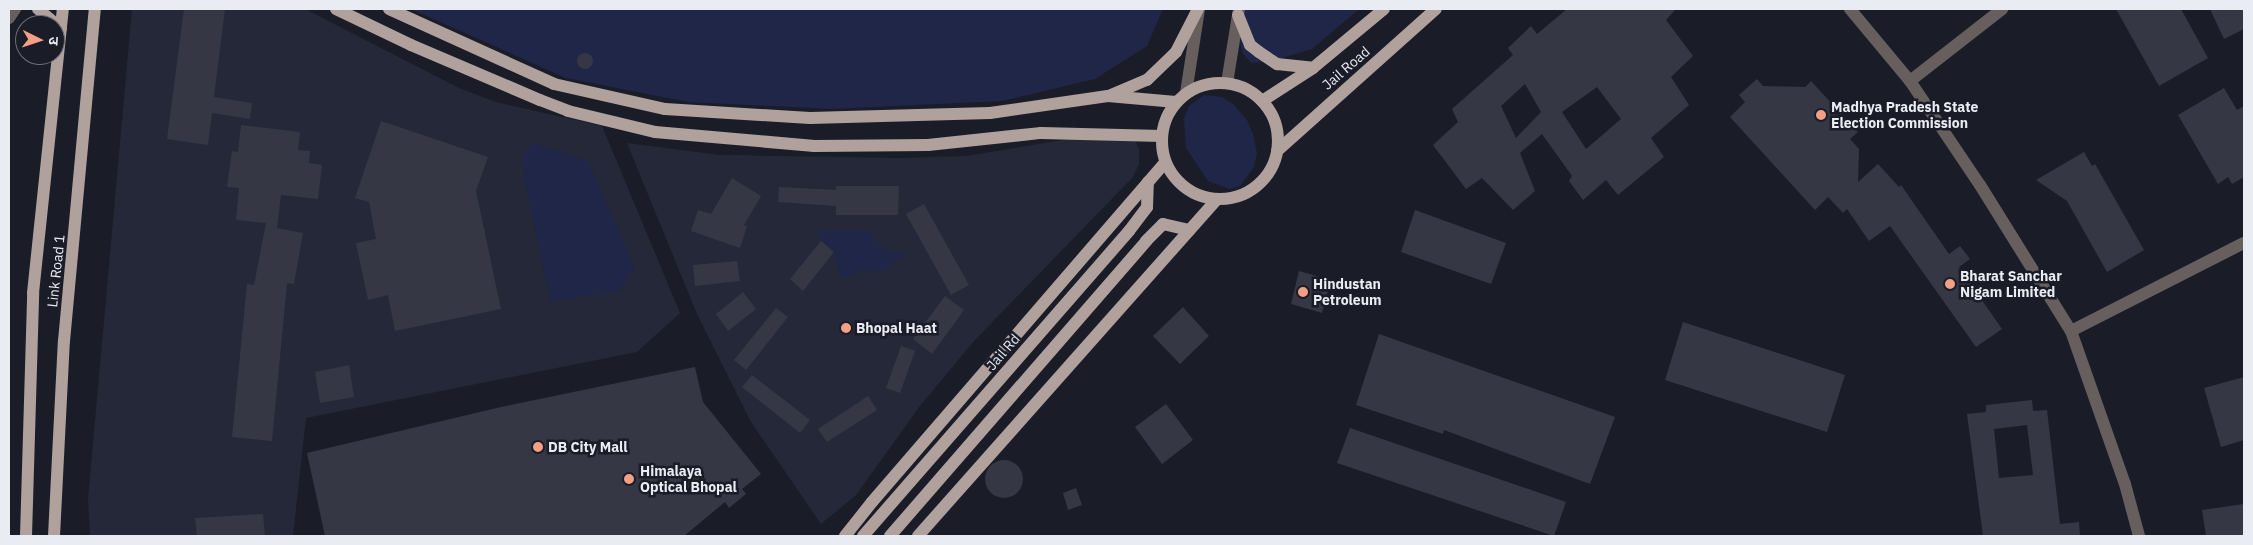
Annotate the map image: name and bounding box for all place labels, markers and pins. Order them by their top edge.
place label: Madhya Pradesh State Election Commission [1831,99,1978,132]
marker: Madhya Pradesh State Election Commission [1815,109,1827,121]
place label: Bharat Sanchar Nigam Limited [1960,268,2062,300]
place label: Hindustan Petroleum [1313,276,1382,308]
marker: Bharat Sanchar Nigam Limited [1944,278,1956,290]
marker: Hindustan Petroleum [1297,286,1309,298]
place label: Bhopal Haat [856,320,937,336]
marker: Bhopal Haat [840,322,852,334]
place label: DB City Mall [548,439,627,455]
marker: DB City Mall [532,441,544,453]
place label: Himalaya Optical Bhopal [640,463,737,496]
marker: Himalaya Optical Bhopal [622,472,636,486]

